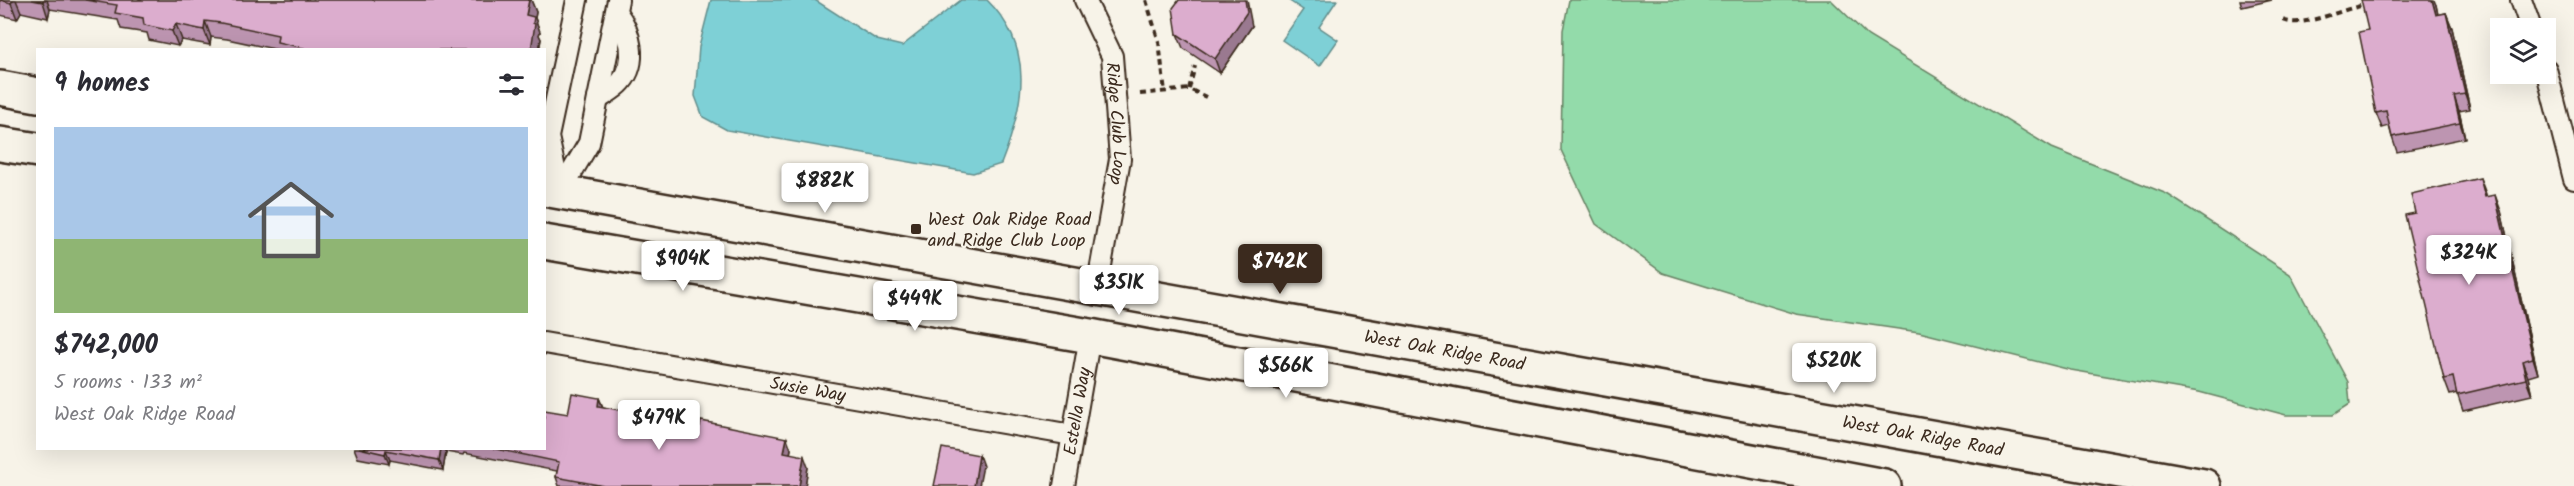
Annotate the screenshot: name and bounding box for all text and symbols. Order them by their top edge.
map controls [2490,18,2556,84]
button: layers [2490,18,2556,84]
street label: Ridge Club Loop [1097,61,1133,187]
text: 9 homes [54,63,150,105]
icon: filters [495,68,528,101]
pin: $882K [783,163,867,214]
icon: home [237,166,345,274]
text: $882K [795,166,855,198]
place label: West Oak Ridge Road and Ridge Club Loop [928,206,1092,256]
marker: West Oak Ridge Road and Ridge Club Loop [909,222,923,236]
pin: $324K [2427,235,2511,286]
text: $324K [2440,238,2498,270]
pin: $904K [641,241,725,292]
text: $904K [655,244,711,276]
pin: $742K [1238,244,1322,295]
text: $742K [1252,247,1308,279]
pin: $351K [1077,265,1161,316]
text: $351K [1094,268,1144,300]
pin: $449K [873,281,957,332]
text: $449K [887,284,943,316]
street label: West Oak Ridge Road [1362,323,1528,380]
text: $742,000 [54,325,158,367]
pin: $520K [1792,343,1876,394]
text: $520K [1806,346,1862,378]
pin: $566K [1244,348,1328,399]
text: $566K [1258,351,1314,383]
street label: Estella Way [1057,365,1100,458]
text: 5 rooms · 133 m² [54,367,202,399]
street label: Susie Way [768,370,848,411]
text: West Oak Ridge Road [54,399,235,431]
pin: $479K [617,400,701,451]
text: $479K [632,403,686,435]
street label: West Oak Ridge Road [1840,409,2007,466]

